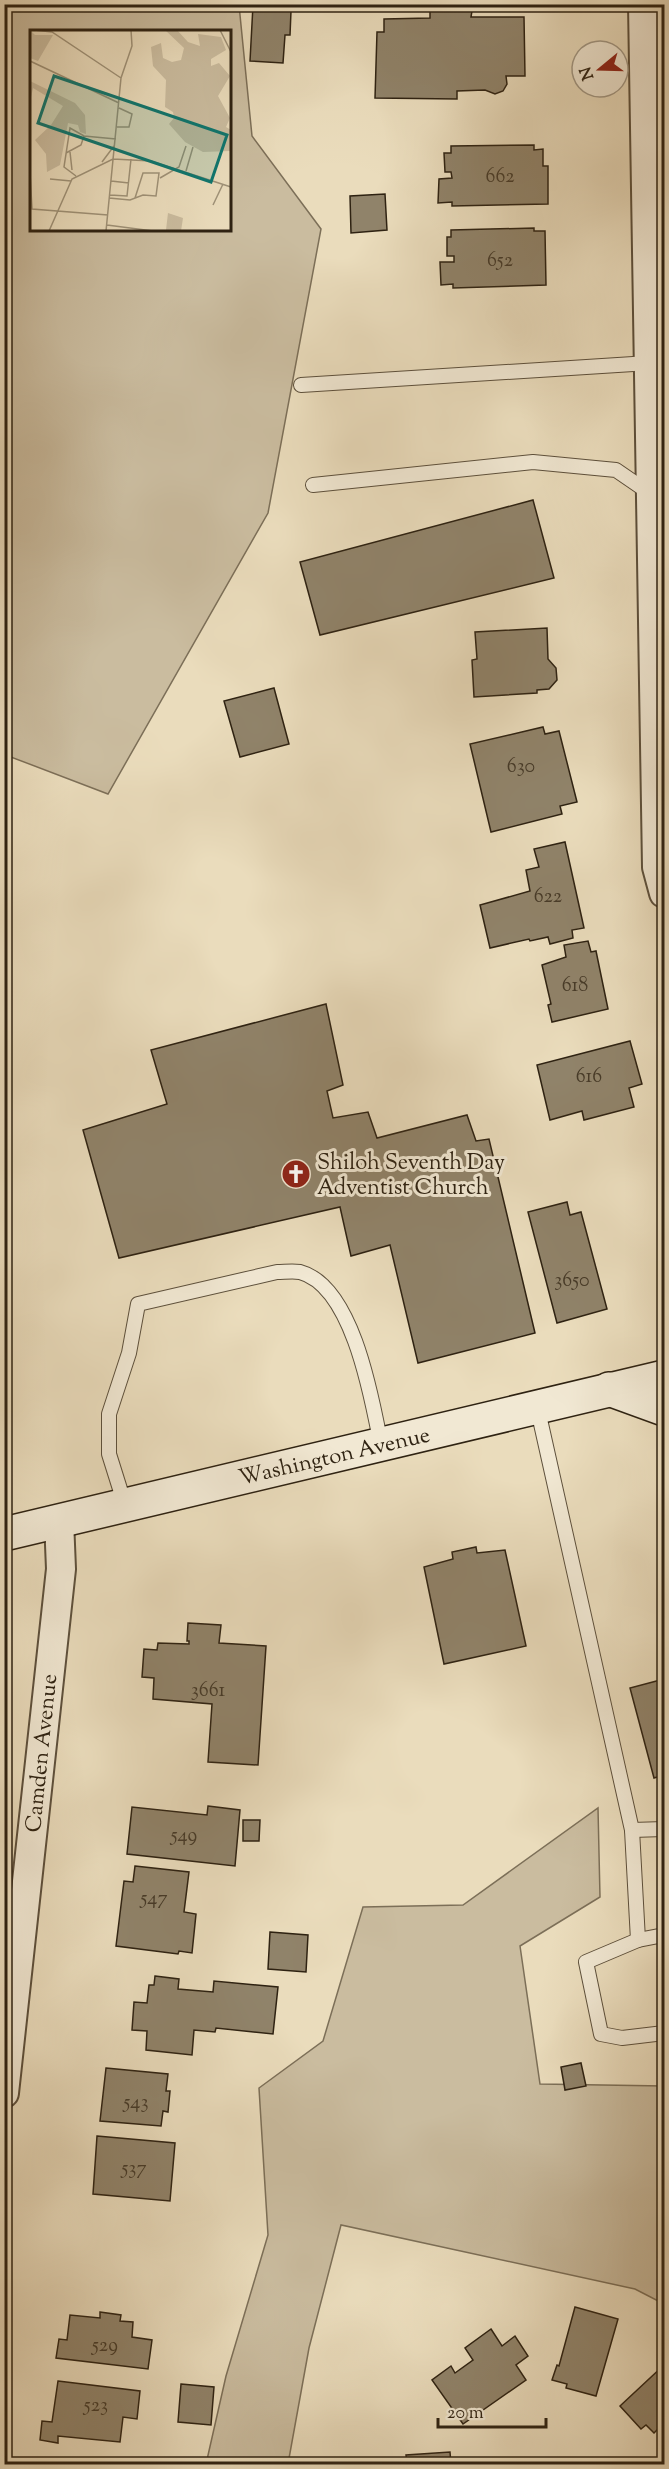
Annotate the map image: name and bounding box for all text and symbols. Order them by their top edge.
inset map [30,30,231,231]
north arrow [570,39,630,99]
text: N [575,63,601,83]
house number: 662 [485,163,515,192]
house number: 652 [487,247,513,276]
house number: 630 [507,753,535,782]
house number: 622 [534,883,562,912]
house number: 618 [562,972,588,1001]
house number: 616 [576,1063,602,1092]
place label: Shiloh Seventh Day Adventist Church [317,1148,505,1205]
church icon: Shiloh Seventh Day Adventist Church [280,1158,312,1190]
house number: 3650 [554,1267,590,1296]
street label: Washington Avenue [236,1420,433,1495]
street label: Camden Avenue [19,1672,67,1834]
house number: 3661 [191,1677,225,1706]
house number: 549 [170,1822,197,1851]
house number: 547 [140,1885,167,1914]
house number: 543 [123,2089,149,2118]
house number: 537 [121,2155,146,2184]
house number: 529 [91,2332,118,2361]
scale bar [438,2391,546,2429]
house number: 523 [83,2392,108,2421]
text: 20 m [447,2401,484,2427]

